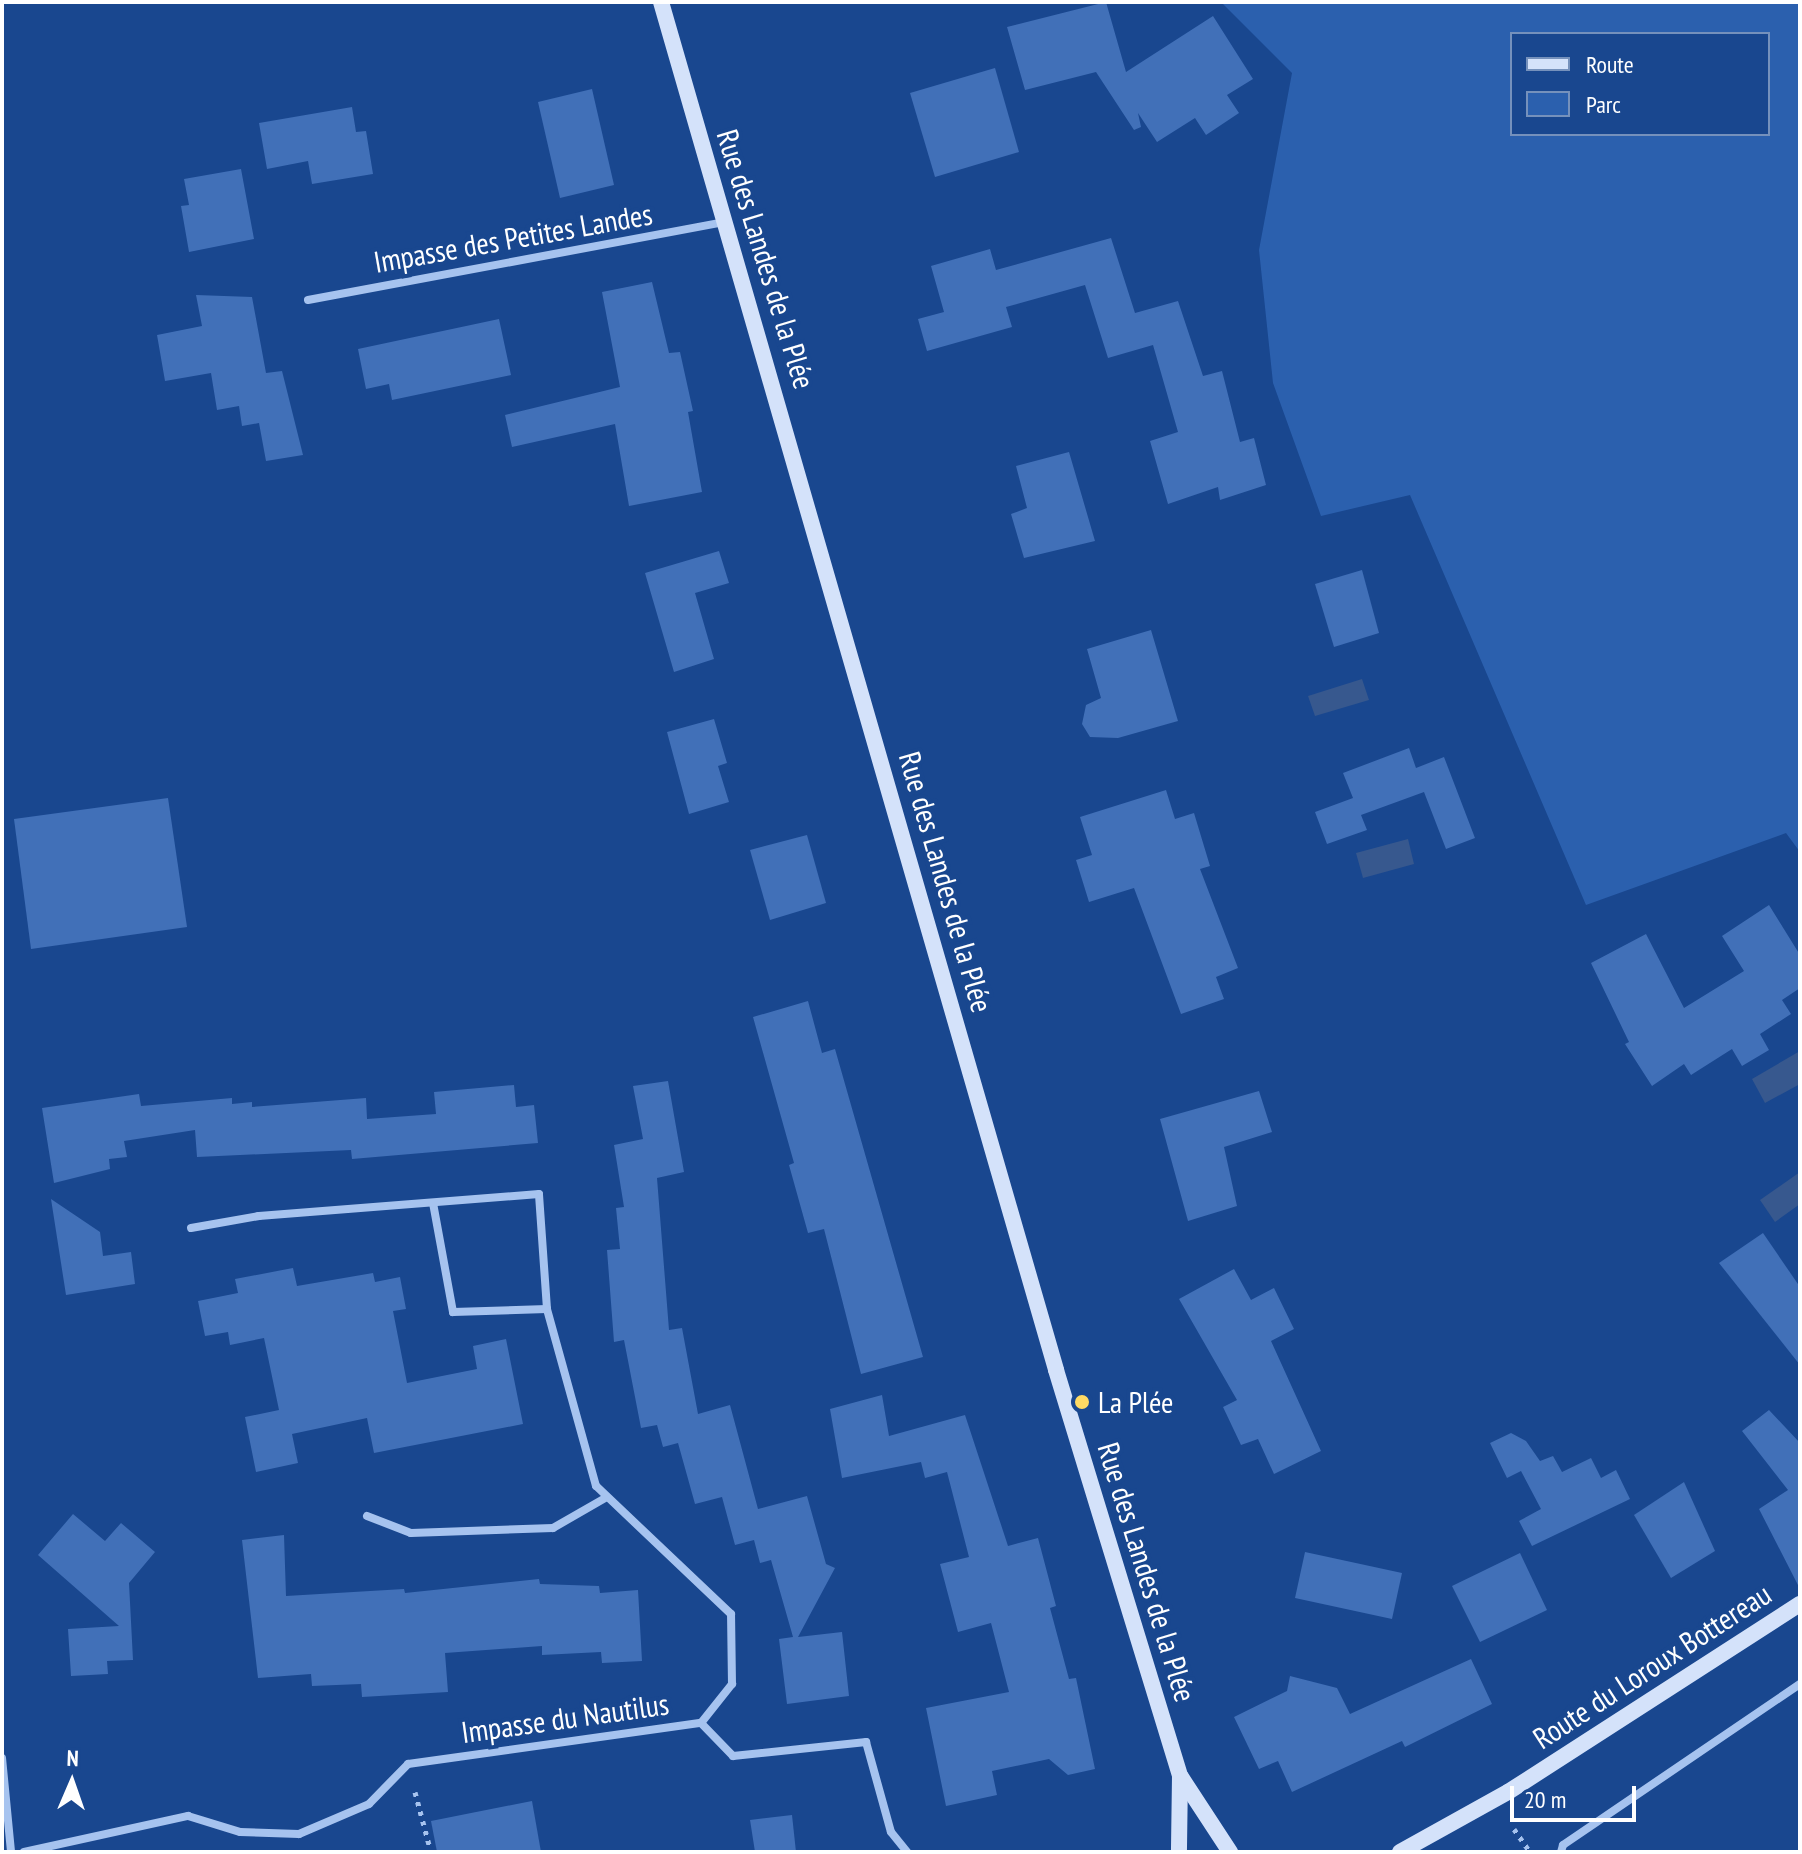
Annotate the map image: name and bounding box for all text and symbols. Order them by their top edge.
legend [1510,32,1770,136]
text: Route [1586,49,1634,80]
text: Parc [1586,89,1621,120]
street label: Rue des Landes de la Plée [709,125,823,393]
street label: Impasse des Petites Landes [371,196,655,280]
street label: Rue des Landes de la Plée [892,748,1000,1016]
place label: La Plée [1098,1384,1173,1420]
marker: La Plée [1073,1393,1091,1411]
street label: Rue des Landes de la Plée [1090,1438,1204,1706]
street label: Route du Loroux Bottereau [1526,1576,1778,1756]
street label: Impasse du Nautilus [459,1686,671,1750]
north arrow [32,1742,112,1822]
text: N [66,1744,79,1772]
scale bar [1514,1770,1640,1820]
text: 20 m [1524,1784,1566,1815]

